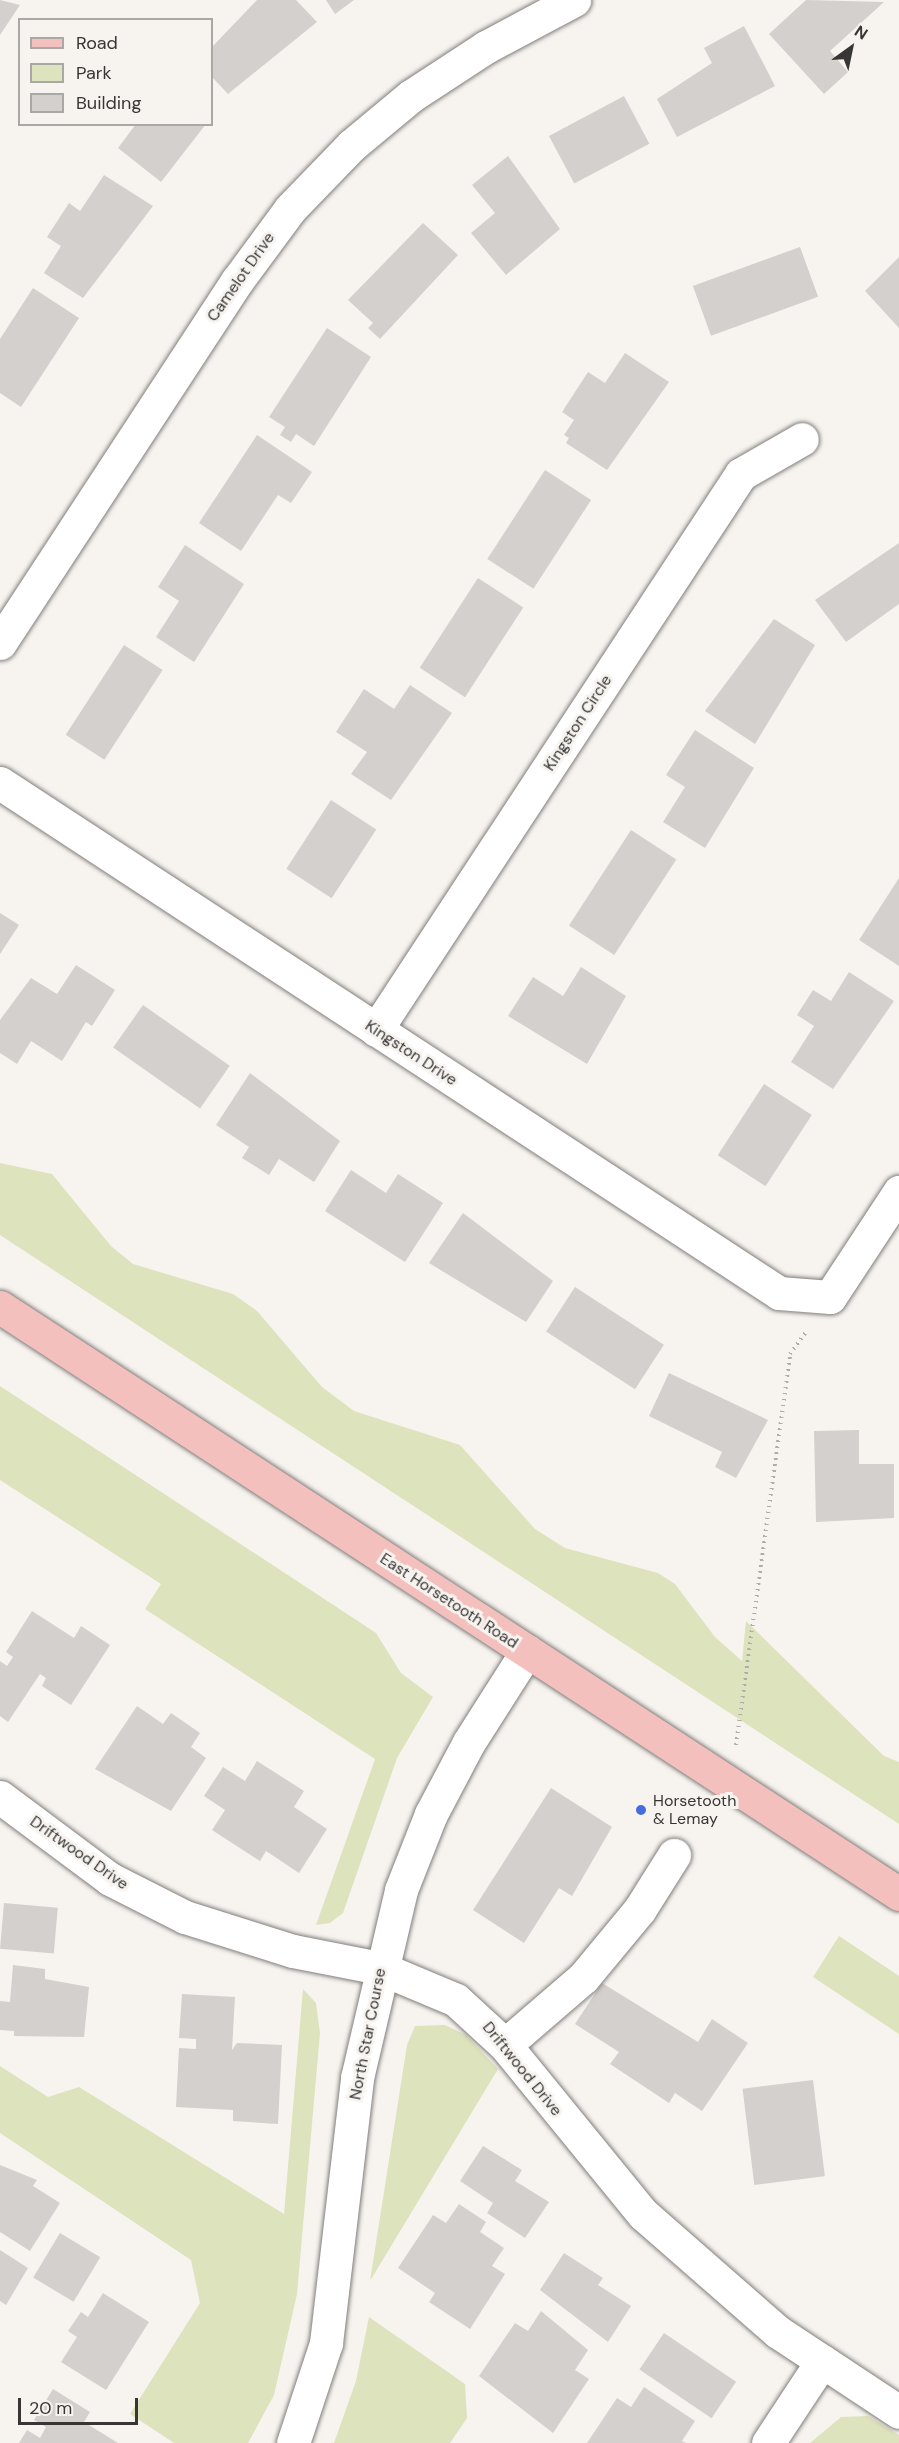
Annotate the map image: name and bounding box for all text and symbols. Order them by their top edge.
legend [18,18,213,126]
north arrow [821,18,881,78]
text: N [850,20,872,44]
text: Road [76,31,118,55]
text: Park [76,61,112,85]
text: Building [76,91,141,115]
street label: Camelot Drive [203,229,279,325]
street label: Kingston Circle [540,671,616,775]
street label: Kingston Drive [361,1016,461,1090]
street label: East Horsetooth Road [376,1549,522,1653]
place label: Horsetooth & Lemay [653,1791,736,1829]
marker: Horsetooth & Lemay [634,1803,648,1817]
street label: Driftwood Drive [26,1812,132,1894]
street label: North Star Course [346,1967,390,2101]
street label: Driftwood Drive [478,2018,566,2120]
scale bar [21,2386,141,2424]
text: 20 m [29,2396,72,2420]

